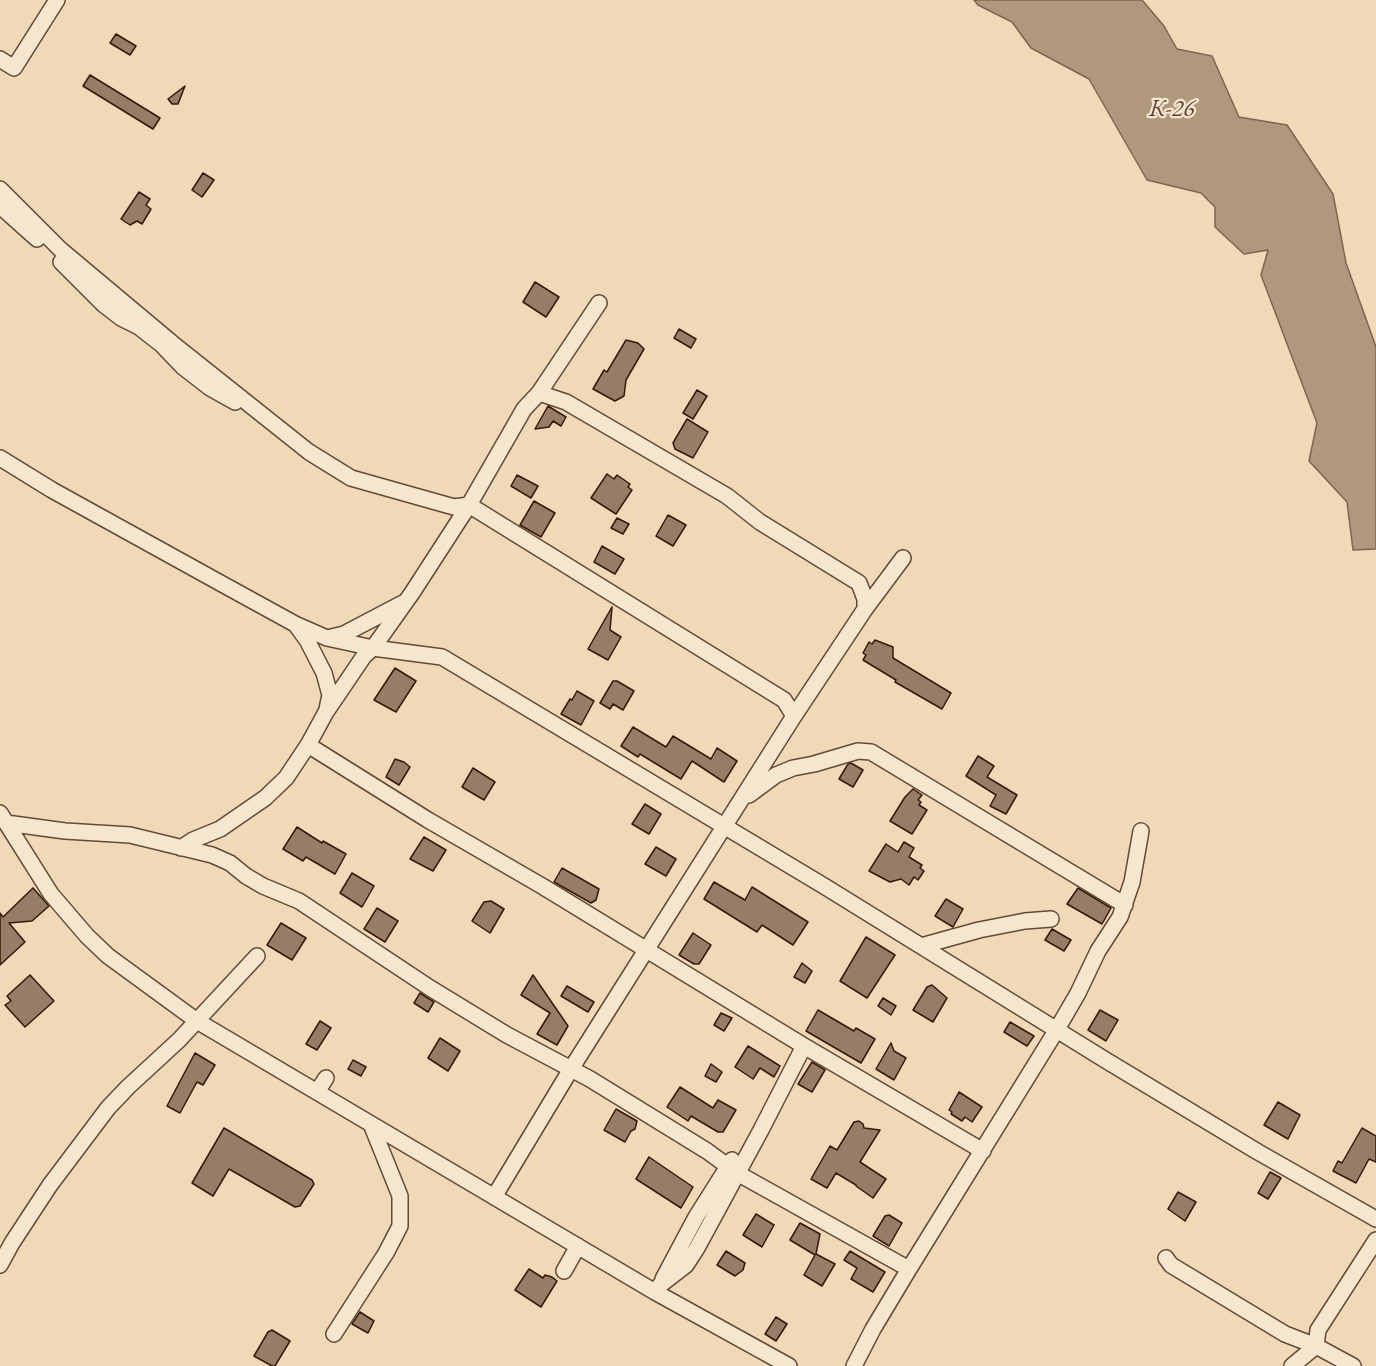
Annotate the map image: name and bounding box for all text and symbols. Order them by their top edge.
water label: К-26 [1149,95,1195,123]

